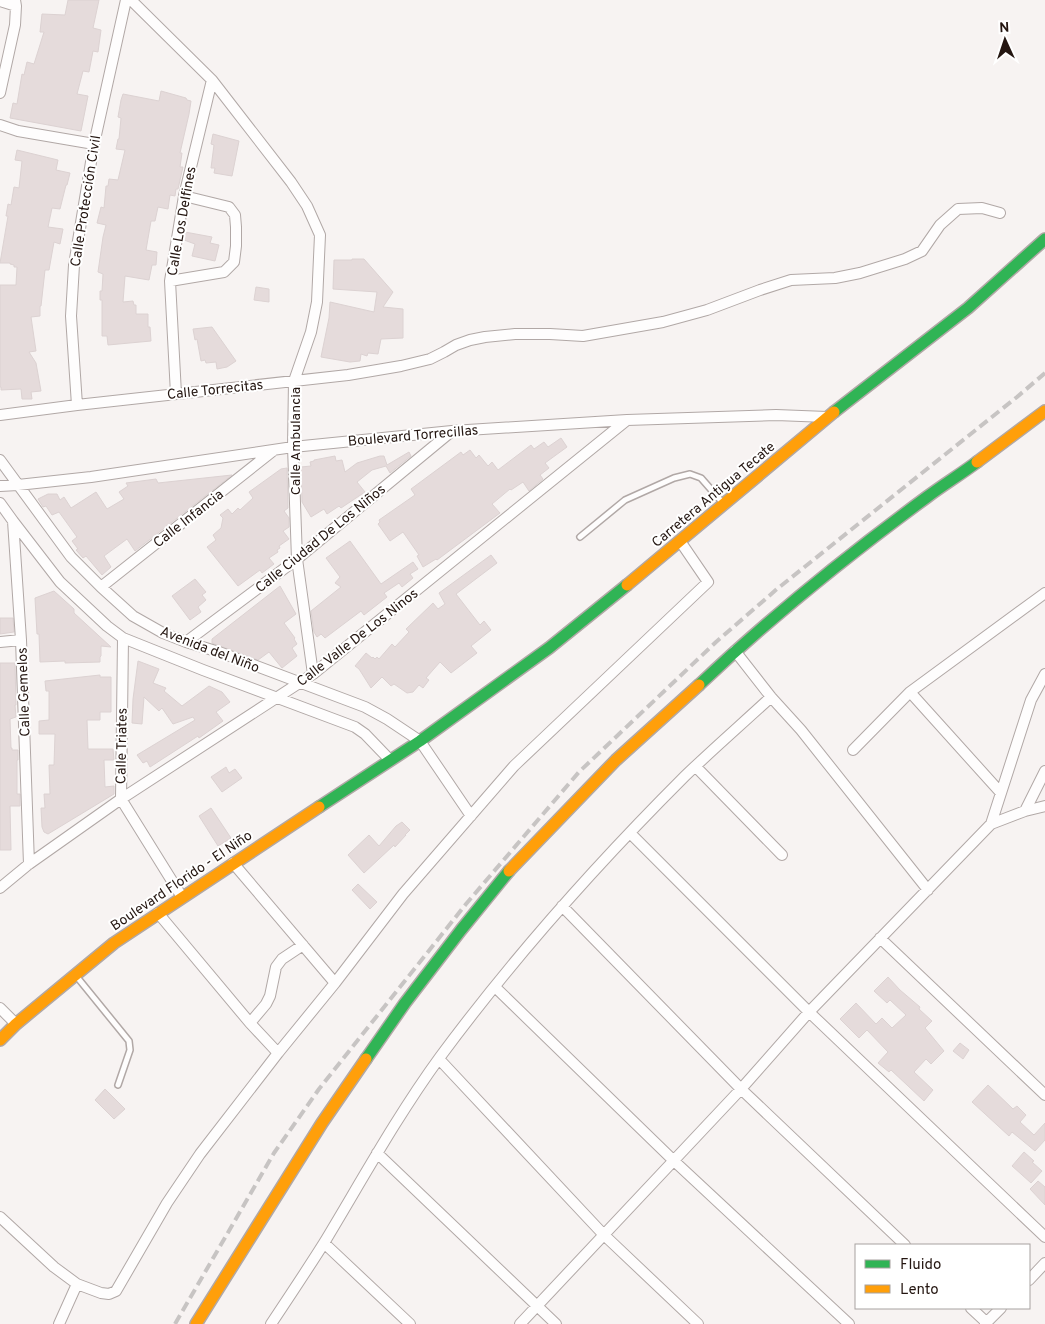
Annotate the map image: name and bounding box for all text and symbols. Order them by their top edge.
north arrow [980,15,1030,65]
text: N [999,20,1010,37]
street label: Calle Protección Civil [68,134,105,268]
street label: Calle Los Delfines [164,165,200,277]
street label: Calle Torrecitas [166,377,264,404]
street label: Calle Ambulancia [288,387,305,495]
street label: Boulevard Torrecillas [347,422,479,451]
street label: Carretera Antigua Tecate [649,439,779,552]
street label: Calle Ciudad De Los Niños [252,481,390,597]
street label: Calle Infancia [150,486,227,552]
street label: Calle Valle De Los Ninos [294,586,422,691]
street label: Avenida del Niño [157,624,262,677]
street label: Calle Gemelos [14,647,35,737]
street label: Calle Triates [113,708,132,784]
street label: Boulevard Florido - El Niño [108,827,256,935]
legend [855,1244,1030,1309]
text: Fluido [900,1256,941,1275]
text: Lento [900,1281,939,1300]

